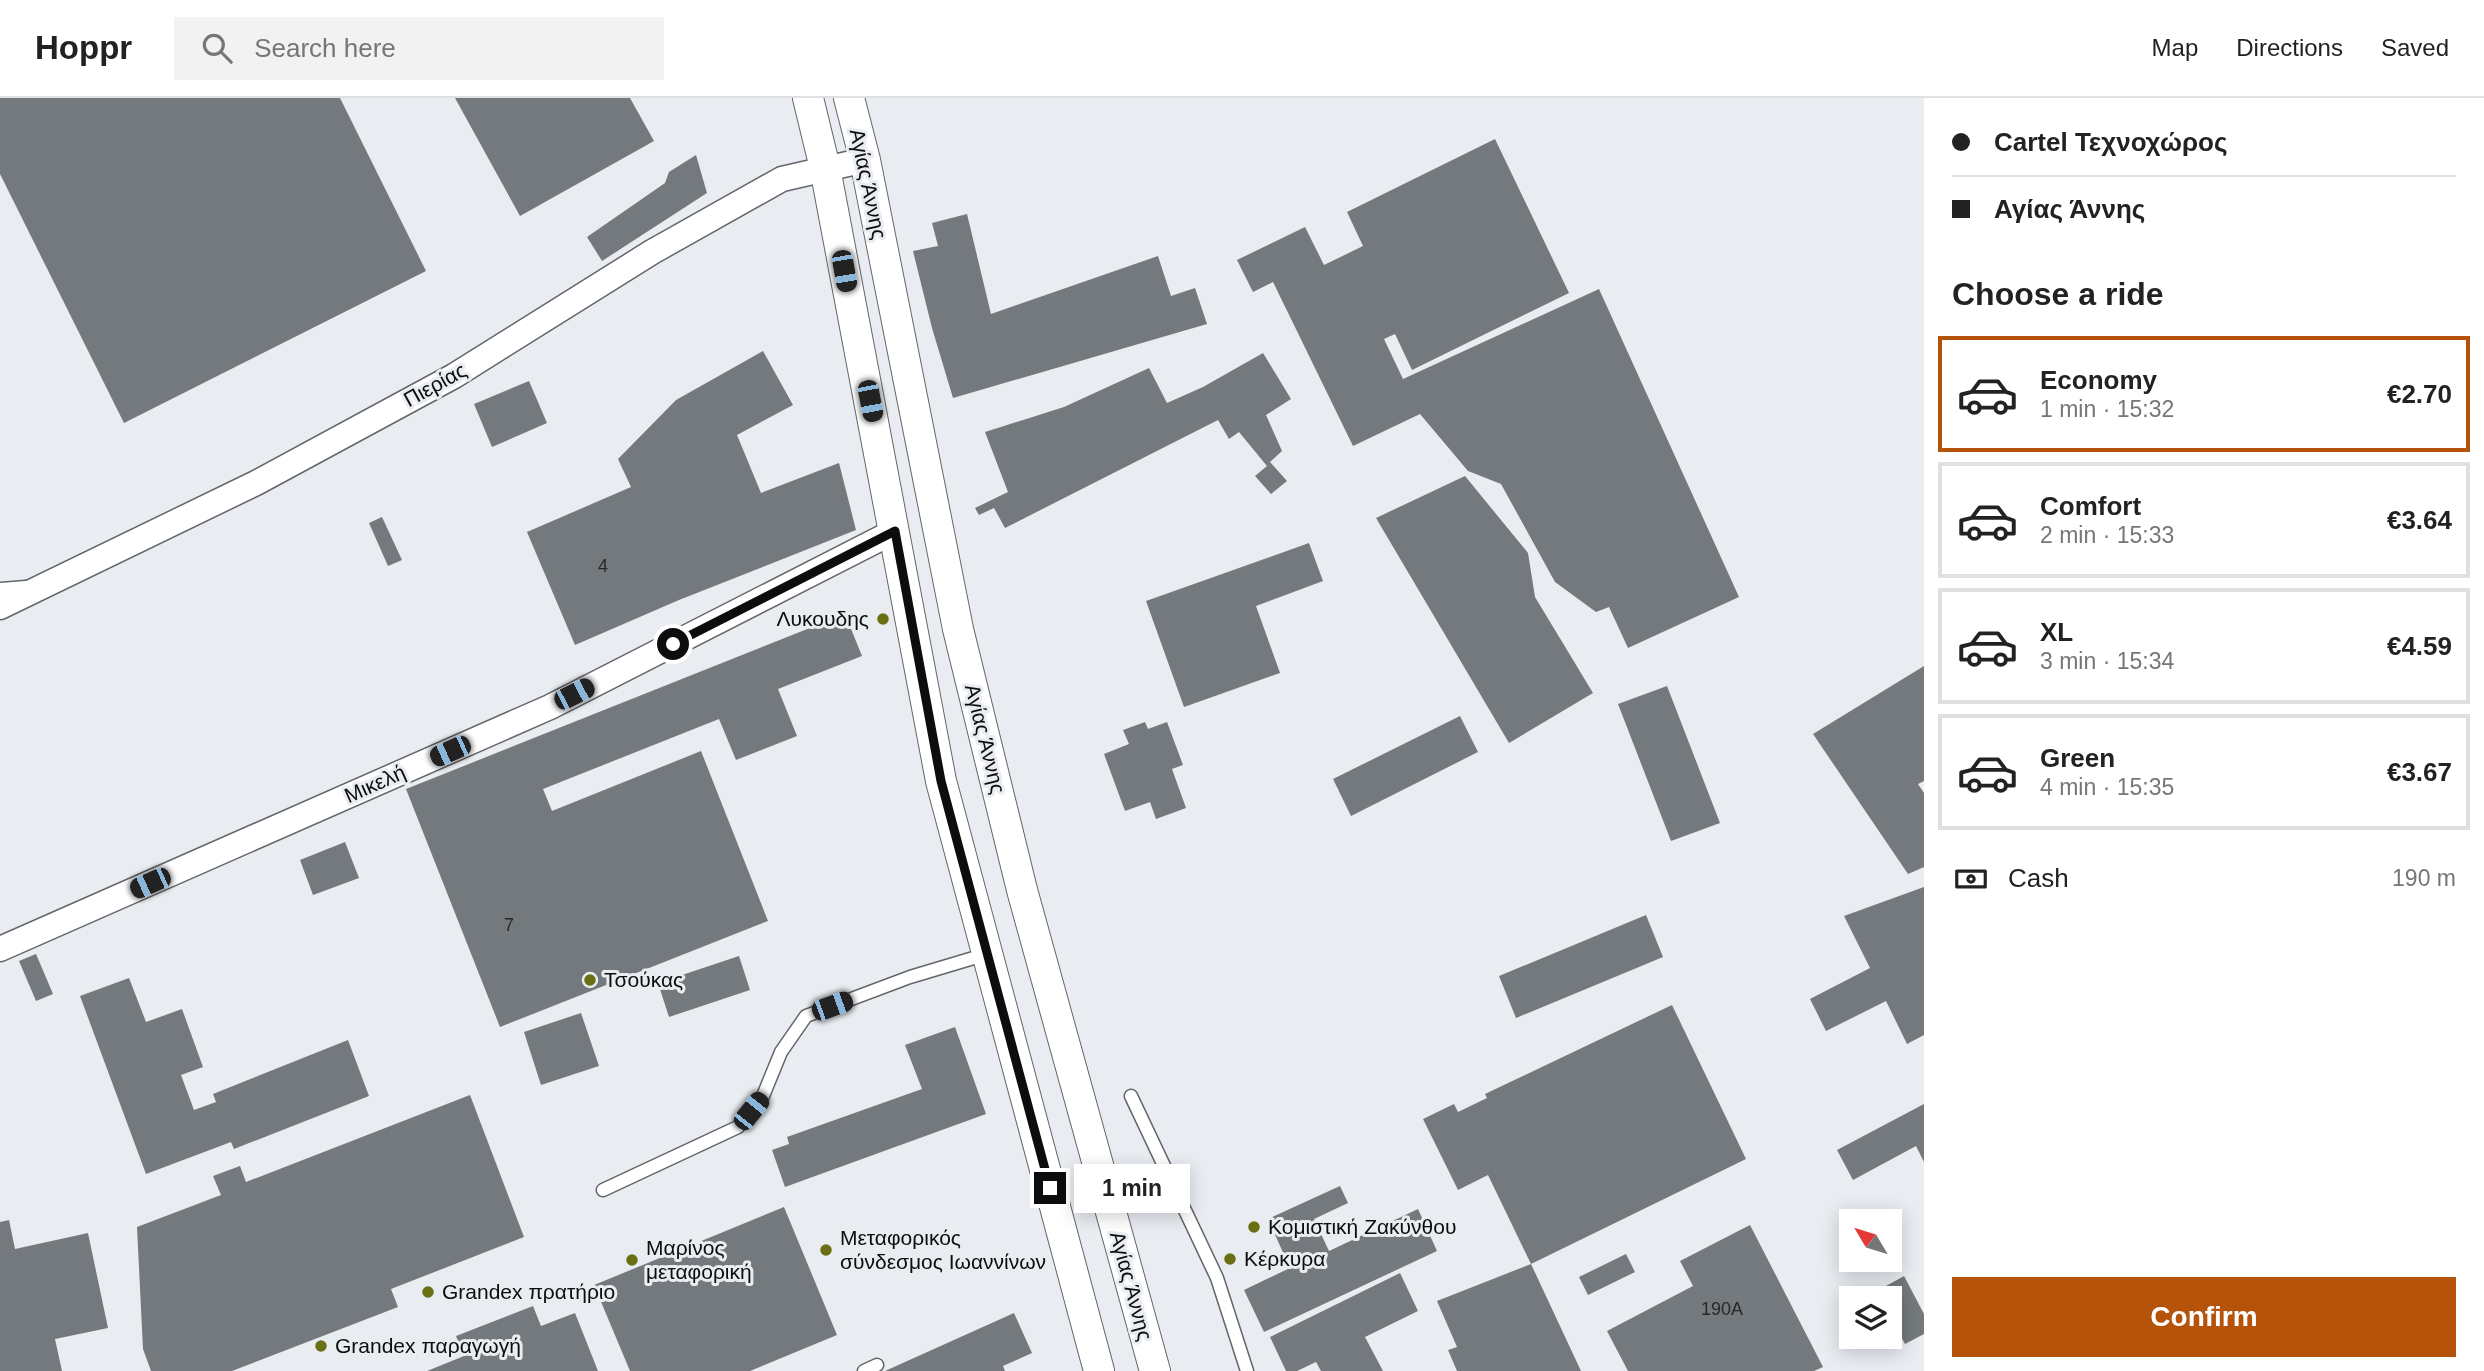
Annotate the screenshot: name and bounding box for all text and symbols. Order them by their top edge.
search box [174,17,664,80]
text: Hoppr [35,29,132,66]
icon: search [198,29,236,67]
text: Search here [254,33,396,63]
text: Map [2152,34,2198,61]
text: Directions [2236,34,2343,61]
text: Saved [2381,34,2449,61]
street label: Αγίας Άννης [846,127,891,241]
text: Cartel Τεχνοχώρος [1994,127,2227,157]
text: Αγίας Άννης [1994,194,2145,224]
car [831,248,858,294]
text: Choose a ride [1952,276,2164,312]
street label: Πιερίας [399,358,470,411]
icon: car [1956,363,2019,426]
text: Economy [2040,365,2157,395]
car [856,378,885,424]
text: €2.70 [2387,379,2452,409]
text: 1 min · 15:32 [2040,396,2174,422]
icon: car [1956,489,2019,552]
text: Comfort [2040,491,2141,521]
text: €3.64 [2387,505,2452,535]
text: 2 min · 15:33 [2040,522,2174,548]
house number: 4 [598,556,608,576]
place label: Λυκουδης [777,607,869,630]
marker: Λυκουδης [875,611,891,627]
icon: car [1956,615,2019,678]
text: XL [2040,617,2073,647]
route start [657,628,689,660]
text: €4.59 [2387,631,2452,661]
text: 3 min · 15:34 [2040,648,2174,674]
car [551,675,598,713]
street label: Αγίας Άννης [961,682,1010,796]
car [427,733,474,769]
icon: car [1956,741,2019,804]
text: Green [2040,743,2115,773]
text: €3.67 [2387,757,2452,787]
street label: Μικελή [341,760,409,807]
text: 4 min · 15:35 [2040,774,2174,800]
icon: cash [1952,860,1990,898]
text: Cash [2008,863,2069,893]
car [127,865,174,901]
text: 190 m [2392,865,2456,891]
house number: 7 [504,915,514,935]
place label: Τσούκας [604,968,683,991]
marker: Τσούκας [582,972,598,988]
car [809,989,856,1023]
car [730,1088,773,1134]
callout: 1 min [1074,1164,1190,1212]
route end [1034,1172,1066,1204]
text: 1 min [1102,1175,1162,1201]
north arrow [1839,1209,1902,1272]
map controls [1839,1209,1902,1349]
place label: Κομιστική Ζακύνθου [1268,1215,1456,1238]
marker: Κομιστική Ζακύνθου [1246,1219,1262,1235]
place label: Μεταφορικός σύνδεσμος Ιωαννίνων [840,1226,1046,1273]
street label: Αγίας Άννης [1106,1229,1157,1343]
place label: Μαρίνος μεταφορική [646,1236,752,1283]
marker: Μεταφορικός σύνδεσμος Ιωαννίνων [818,1242,834,1258]
place label: Κέρκυρα [1244,1247,1325,1270]
marker: Κέρκυρα [1222,1251,1238,1267]
marker: Μαρίνος μεταφορική [624,1252,640,1268]
button: Confirm [1952,1277,2456,1357]
place label: Grandex πρατήριο [442,1280,615,1303]
marker: Grandex πρατήριο [420,1284,436,1300]
button: layers [1839,1286,1902,1349]
house number: 190A [1701,1299,1743,1319]
place label: Grandex παραγωγή [335,1334,521,1357]
marker: Grandex παραγωγή [313,1338,329,1354]

